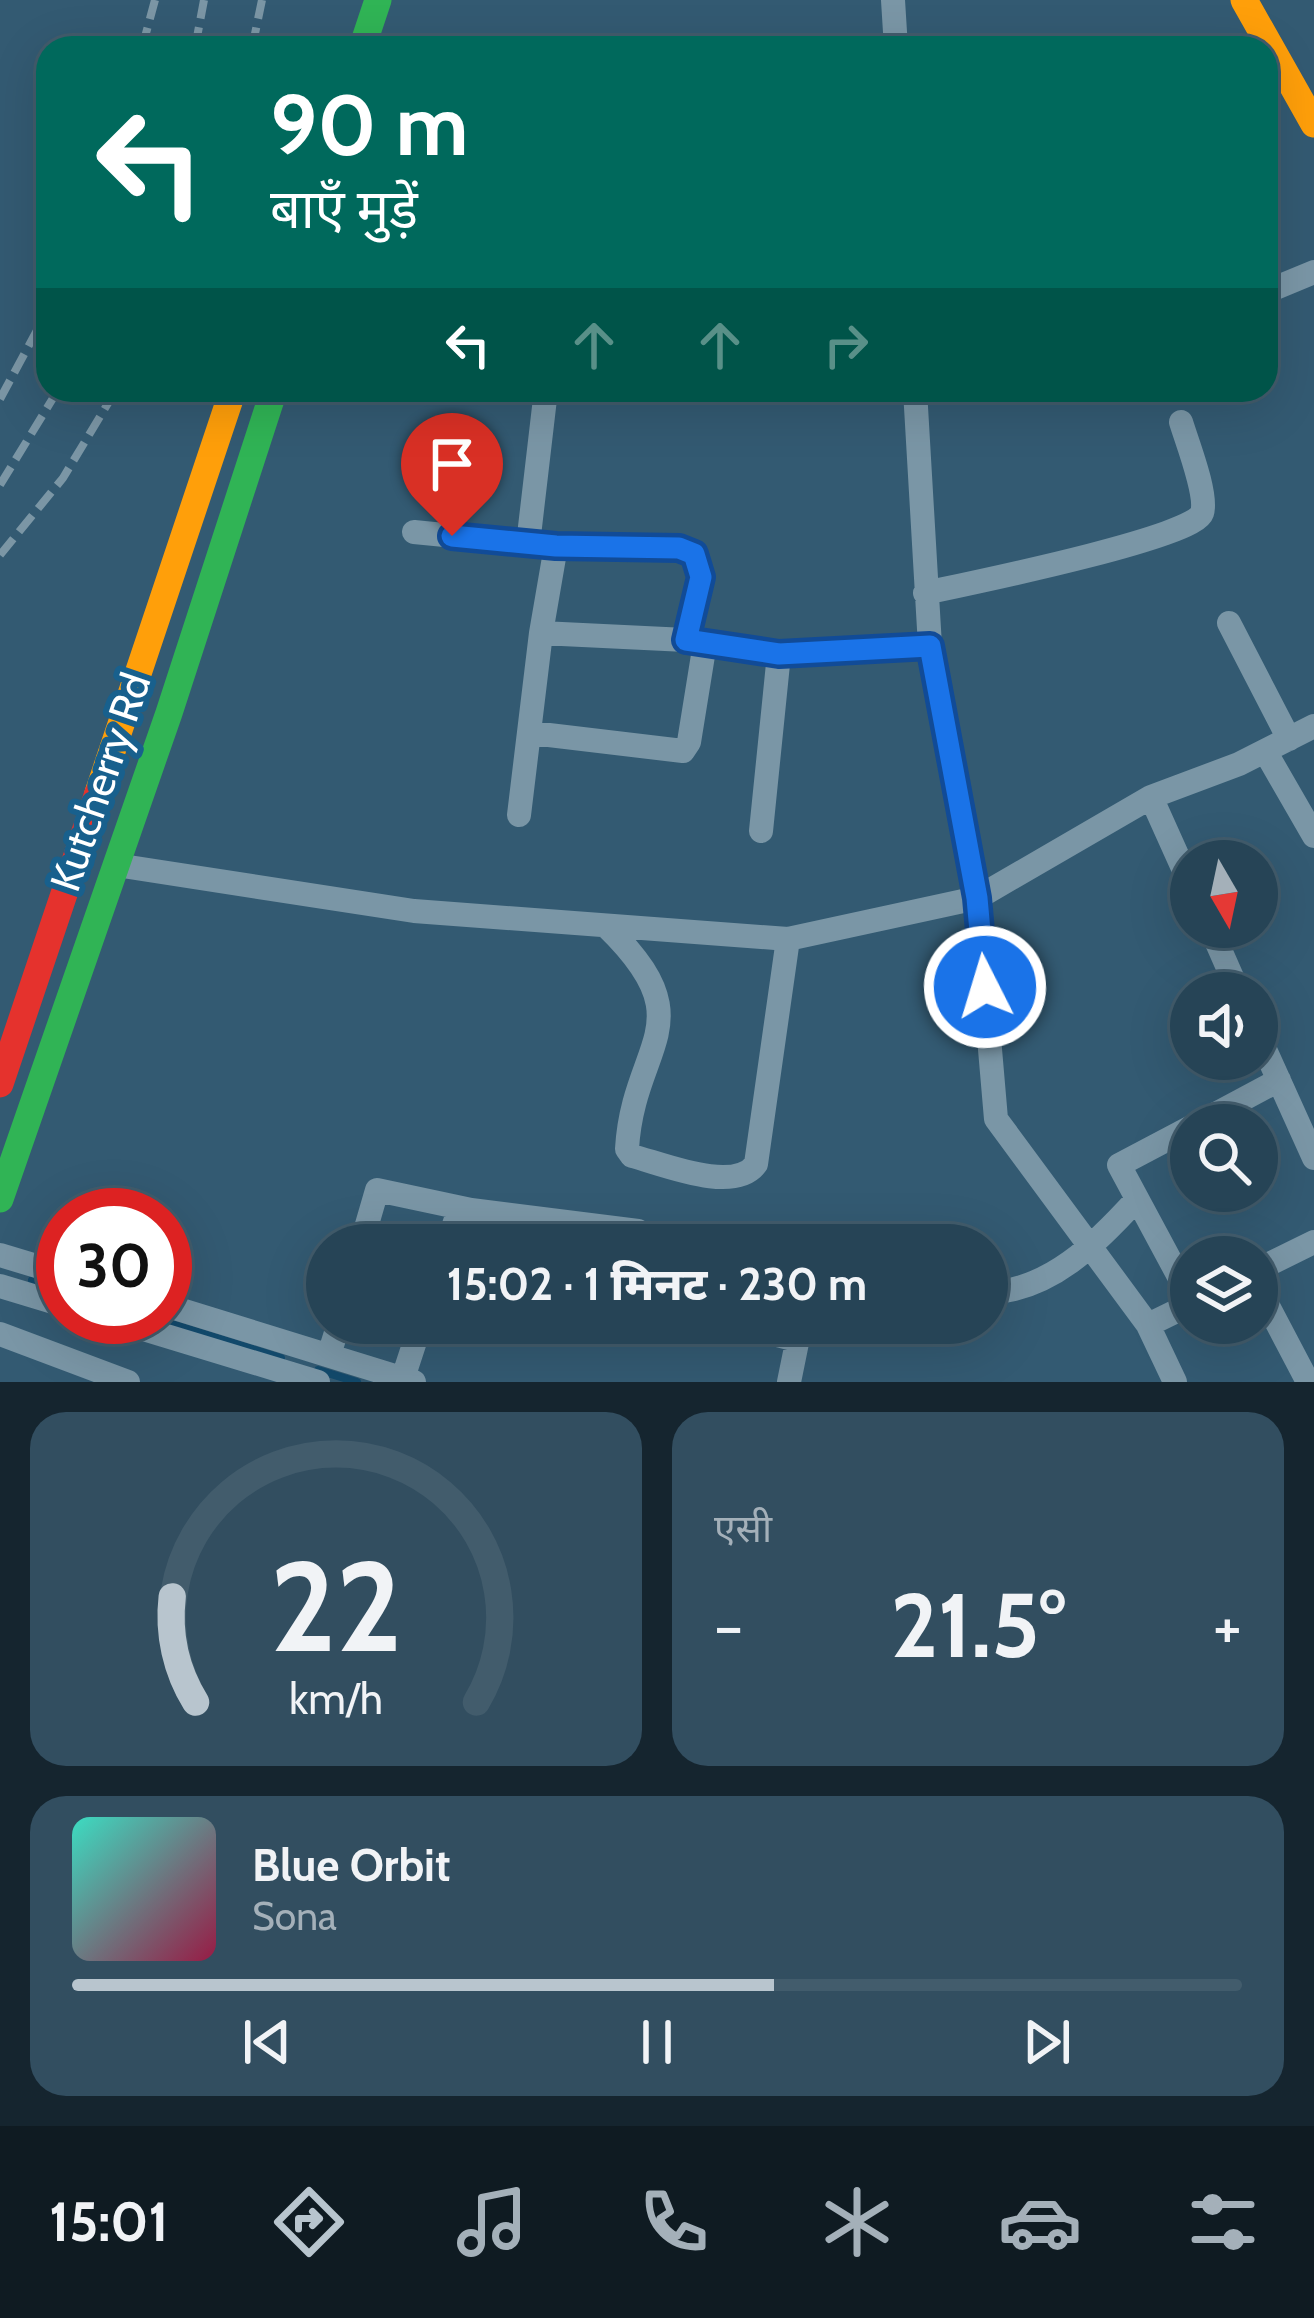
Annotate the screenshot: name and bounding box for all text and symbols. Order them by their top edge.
text: 90 m [270,74,468,176]
icon: left [72,84,228,240]
text: बाएँ मुड़ें [270,176,418,242]
icon: left [435,312,501,378]
icon: ahead [561,312,627,378]
icon: ahead [687,312,753,378]
icon: right [813,312,879,378]
pin [401,413,503,536]
icon: arrive [419,431,485,497]
street label: Kutcherry Rd [38,666,162,898]
north arrow [1170,840,1278,948]
map controls [1170,840,1278,1344]
position arrow [922,924,1048,1050]
button: sound [1170,972,1278,1080]
button: search [1170,1104,1278,1212]
speed limit sign: 30 [36,1188,192,1344]
button: layers [1170,1236,1278,1344]
text: 15:02 · 1 मिनट · 230 m [447,1257,867,1311]
text: एसी [714,1504,772,1552]
text: 22 [270,1531,402,1682]
text: 21.5° [890,1570,1066,1680]
text: − [714,1585,743,1666]
text: + [1213,1585,1242,1666]
text: km/h [289,1673,383,1725]
text: Blue Orbit [252,1838,450,1892]
text: Sona [252,1892,337,1940]
icon: previous [234,2009,300,2075]
icon: pause [624,2009,690,2075]
icon: next [1014,2009,1080,2075]
icon: directions [267,2180,351,2264]
icon: music [450,2180,534,2264]
icon: phone [632,2180,716,2264]
icon: climate [815,2180,899,2264]
icon: car [998,2180,1082,2264]
icon: filters [1181,2180,1265,2264]
text: 15:01 [49,2189,168,2255]

